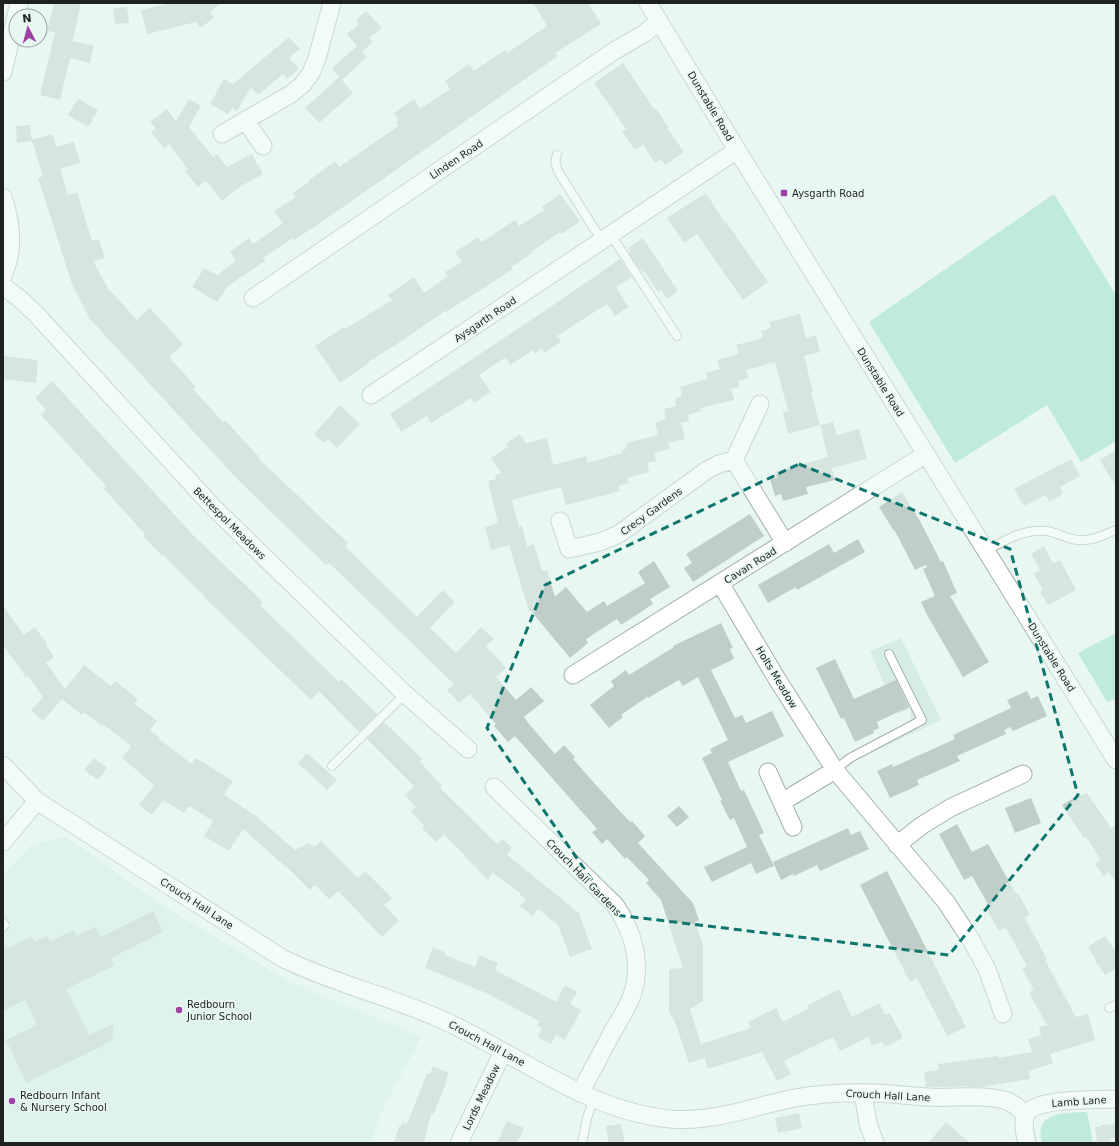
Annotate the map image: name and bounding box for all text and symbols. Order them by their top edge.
north arrow [8,8,48,48]
text: N [22,12,32,25]
street label: Dunstable Road [685,69,736,143]
street label: Linden Road [428,138,485,181]
marker: Aysgarth Road [779,188,789,198]
place label: Aysgarth Road [792,188,864,199]
street label: Aysgarth Road [452,295,518,344]
street label: Dunstable Road [855,346,906,419]
street label: Bettespol Meadows [191,485,268,562]
street label: Crecy Gardens [618,485,684,537]
street label: Cavan Road [722,545,779,586]
street label: Dunstable Road [1026,621,1077,694]
street label: Holts Meadow [754,644,799,710]
street label: Crouch Hall Gardens [544,837,623,918]
street label: Crouch Hall Lane [158,876,235,931]
place label: Redbourn Junior School [186,999,252,1022]
marker: Redbourn Junior School [174,1005,184,1015]
street label: Crouch Hall Lane [447,1019,527,1068]
street label: Lords Meadow [461,1063,502,1132]
street label: Crouch Hall Lane [845,1088,931,1103]
place label: Redbourn Infant & Nursery School [20,1090,107,1113]
street label: Lamb Lane [1051,1094,1107,1109]
marker: Redbourn Infant & Nursery School [7,1096,17,1106]

